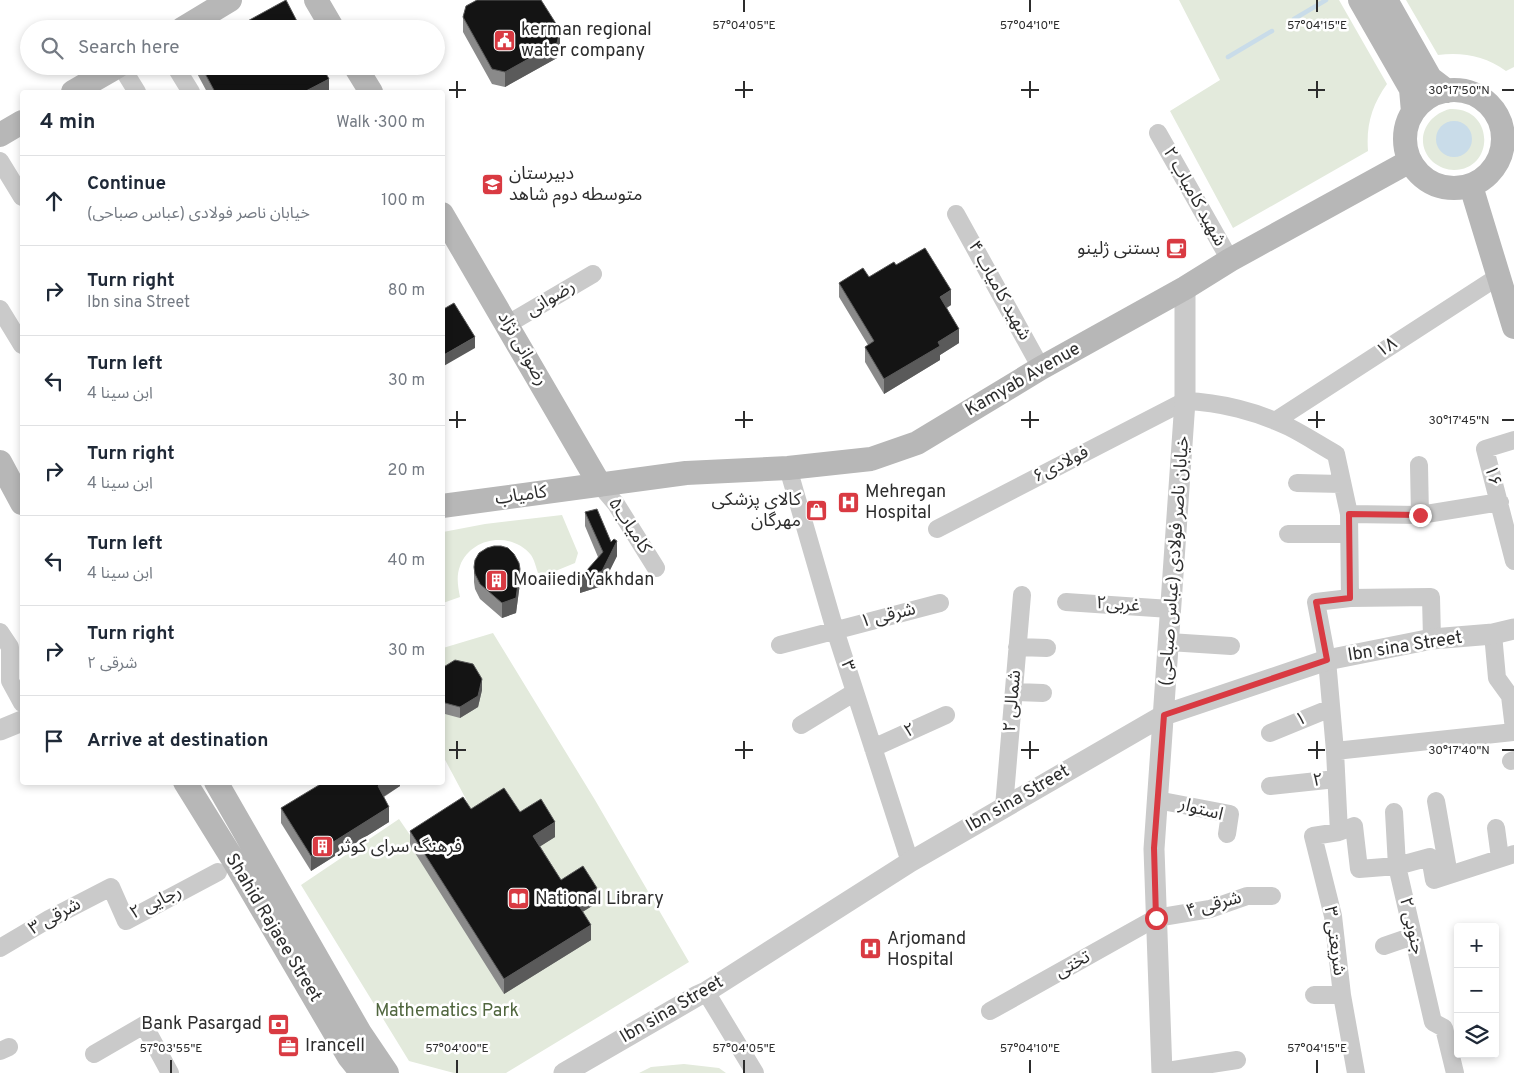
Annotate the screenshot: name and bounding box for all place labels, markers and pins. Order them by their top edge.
place label: kerman regional water company [521,19,652,63]
public building icon: kerman regional water company [493,28,517,52]
place label: دبیرستان متوسطه دوم شاهد [509,163,642,208]
school or university icon: دبیرستان متوسطه دوم شاهد [481,172,505,196]
cafe icon: بستنی ژلینو [1164,237,1188,261]
place label: بستنی ژلینو [1077,238,1160,261]
place label: Mehregan Hospital [865,481,946,525]
place label: کالای پزشکی مهرگان [711,489,802,533]
hospital icon: Mehregan Hospital [837,490,861,514]
shop icon: کالای پزشکی مهرگان [805,498,829,522]
building icon: Moaiiedi Yakhdan [485,568,509,592]
place label: Moaiiedi Yakhdan [513,569,654,592]
building icon: فرهنگ سرای کوثر [310,835,334,859]
place label: فرهنگ سرای کوثر [337,836,462,859]
library icon: National Library [507,887,531,911]
place label: National Library [535,888,664,911]
place label: Arjomand Hospital [887,928,966,972]
hospital icon: Arjomand Hospital [859,937,883,961]
bank icon: Bank Pasargad [266,1012,290,1036]
place label: Bank Pasargad [141,1013,262,1036]
office icon: Irancell [277,1034,301,1058]
place label: Irancell [305,1035,365,1058]

